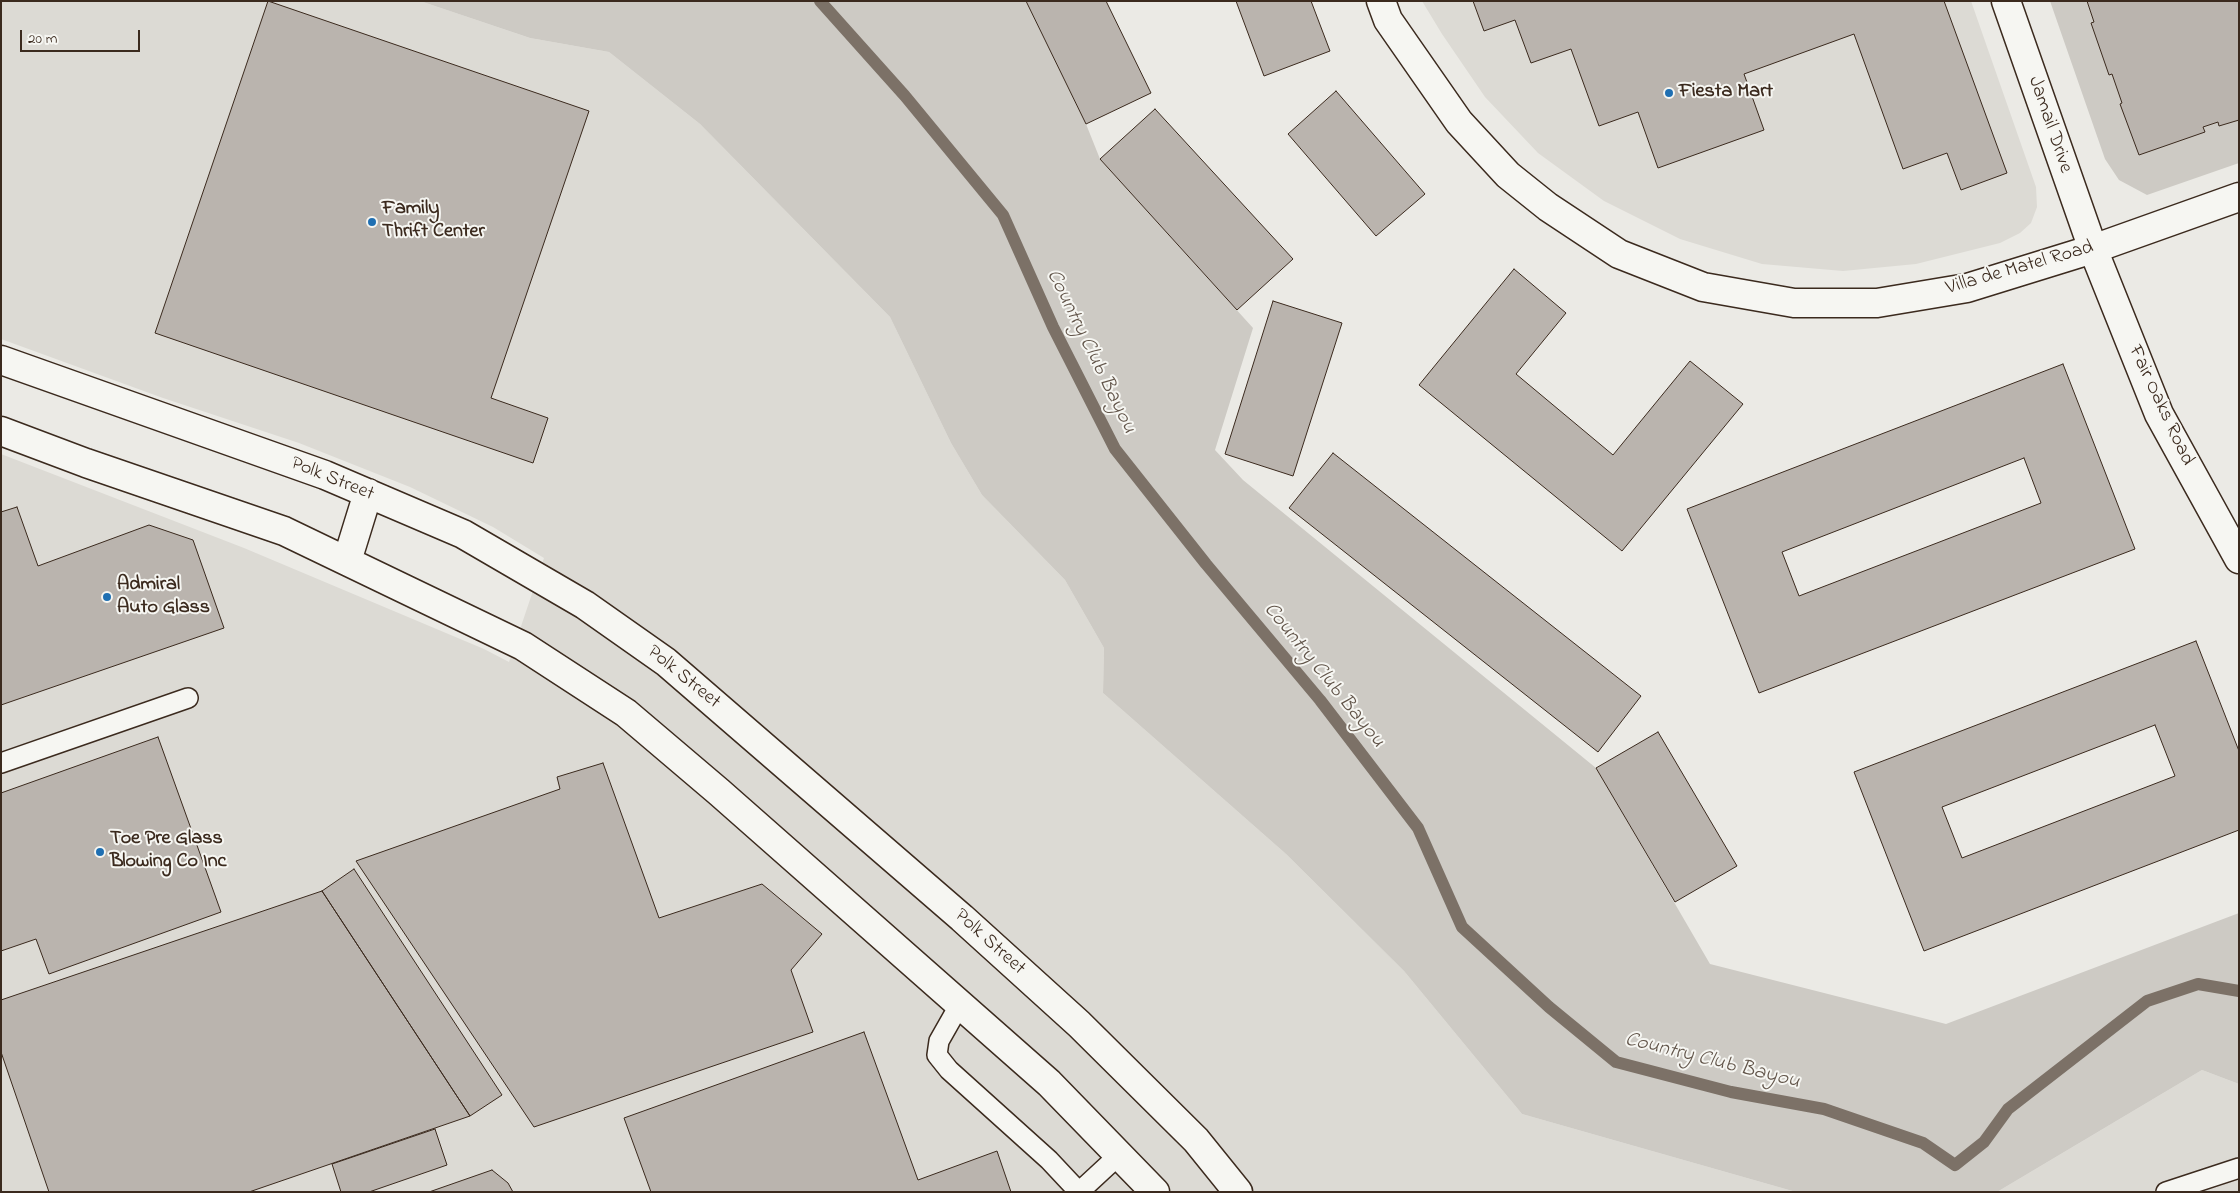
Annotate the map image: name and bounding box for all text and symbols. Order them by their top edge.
scale bar [22,20,142,52]
text: 20 m [28,28,57,50]
street label: Jamail Drive [2021,74,2077,176]
place label: Fiesta Mart [1679,81,1773,105]
marker: Fiesta Mart [1663,87,1675,99]
place label: Family Thrift Center [382,198,485,245]
marker: Family Thrift Center [366,216,378,228]
street label: Villa de Matel Road [1944,236,2096,302]
water label: Country Club Bayou [1039,266,1141,438]
street label: Fair Oaks Road [2122,342,2198,470]
street label: Polk Street [287,452,377,508]
place label: Admiral Auto Glass [117,574,210,621]
marker: Admiral Auto Glass [101,591,113,603]
water label: Country Club Bayou [1257,598,1389,754]
street label: Polk Street [641,641,725,715]
place label: Toe Pre Glass Blowing Co Inc [110,828,226,875]
marker: Toe Pre Glass Blowing Co Inc [94,846,106,858]
street label: Polk Street [948,905,1030,981]
water label: Country Club Bayou [1622,1028,1802,1096]

